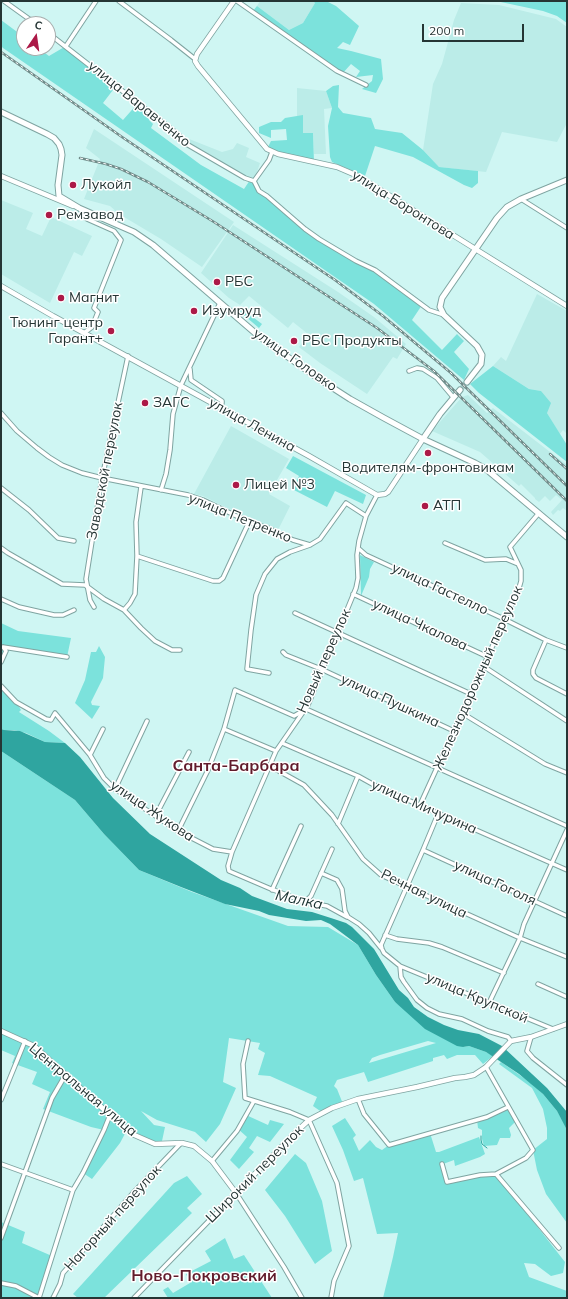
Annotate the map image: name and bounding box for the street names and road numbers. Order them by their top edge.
street label: улица Варавченко [84,57,194,151]
street label: улица Боронтова [349,167,457,243]
street label: улица Головко [250,325,340,395]
street label: улица Ленина [206,394,298,456]
street label: Заводской переулок [83,401,127,541]
street label: улица Петренко [186,490,294,546]
street label: улица Гастелло [389,559,491,619]
street label: Железнодорожный переулок [430,583,526,773]
street label: улица Чкалова [370,596,470,654]
street label: Новый переулок [293,606,355,716]
street label: улица Пушкина [338,671,442,731]
street label: улица Мичурина [368,776,480,838]
street label: улица Жукова [107,777,197,845]
street label: улица Гоголя [451,857,539,909]
street label: Речная улица [378,866,470,922]
street label: улица Крупской [424,969,530,1027]
street label: Центральная улица [26,1040,140,1140]
street label: Широкий переулок [203,1122,307,1226]
street label: Нагорный переулок [61,1162,165,1274]

